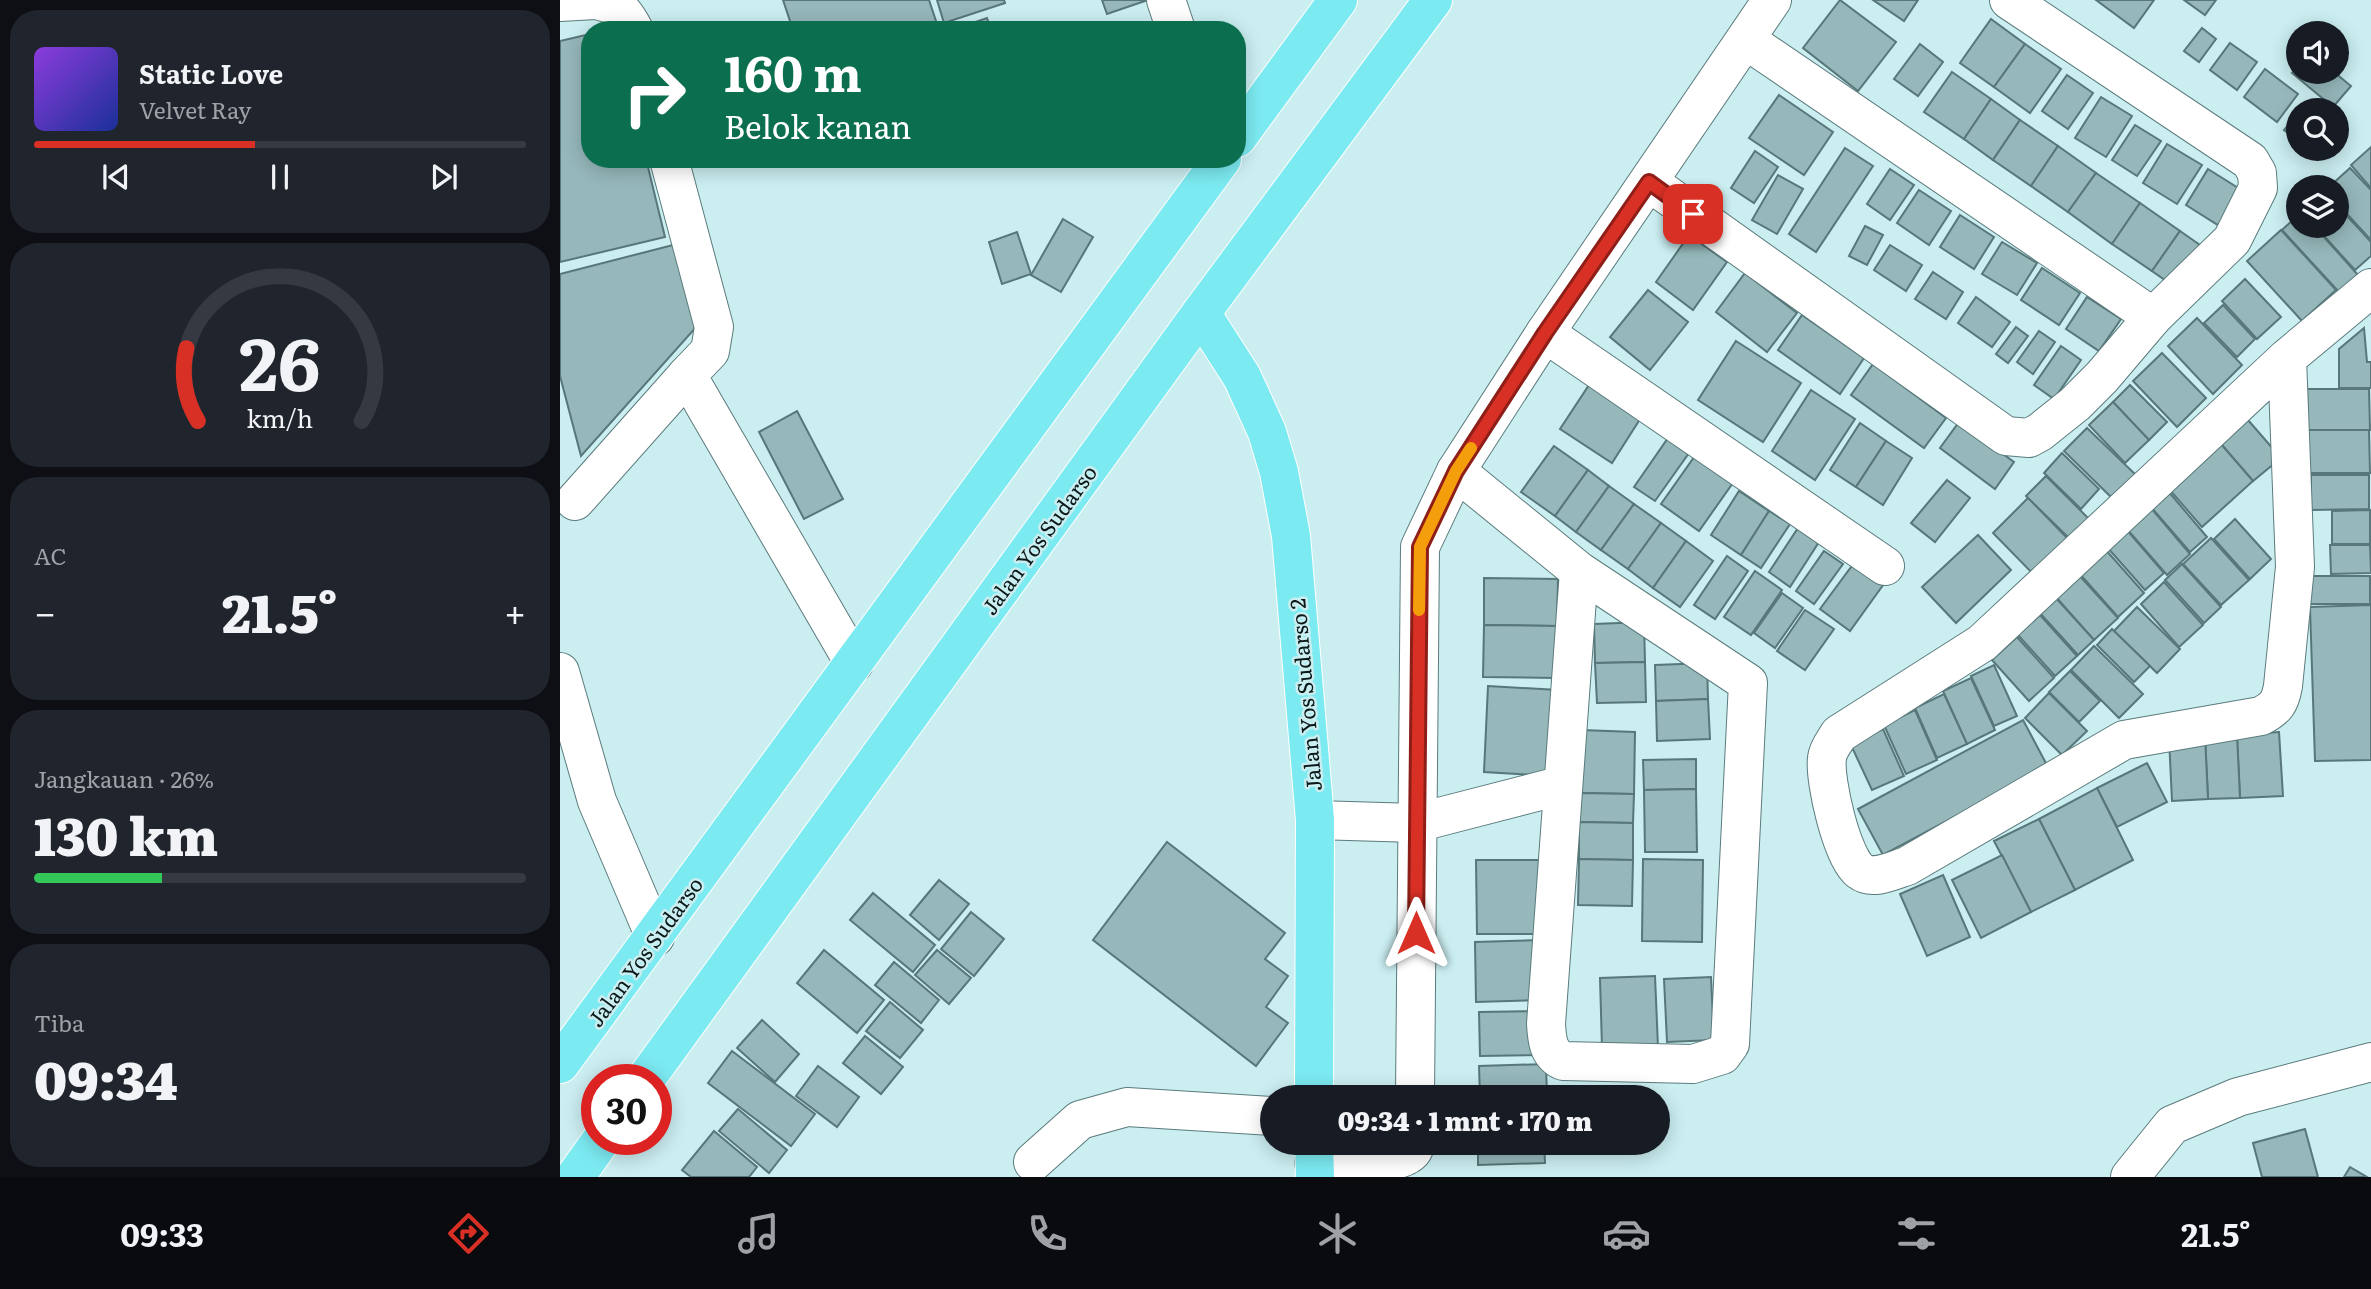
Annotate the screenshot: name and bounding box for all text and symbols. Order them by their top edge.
map controls [2286,21,2349,238]
button: sound [2286,21,2349,84]
text: 160 m [724,34,862,107]
icon: right [609,49,700,140]
text: Static Love [139,53,283,92]
text: Velvet Ray [139,92,251,126]
button: search [2286,98,2349,161]
text: Belok kanan [724,101,912,149]
icon: previous [97,158,135,196]
icon: pause [261,158,299,196]
icon: next [425,158,463,196]
button: layers [2286,175,2349,238]
pin [1663,184,1723,244]
icon: arrive [1674,195,1712,233]
text: 26 [239,306,321,414]
text: km/h [247,399,313,436]
street label: Jalan Yos Sudarso [973,458,1103,620]
text: AC [34,538,67,572]
text: 21.5° [222,572,338,649]
text: − [34,582,56,639]
text: + [504,582,526,639]
street label: Jalan Yos Sudarso 2 [1280,597,1328,793]
text: Jangkauan · 26% [34,761,214,795]
text: 130 km [34,795,218,872]
street label: Jalan Yos Sudarso [579,870,709,1032]
position arrow [1379,896,1453,970]
text: Tiba [34,1005,84,1039]
text: 09:34 [34,1039,178,1116]
speed limit sign: 30 [581,1064,672,1155]
text: 09:34 · 1 mnt · 170 m [1338,1100,1592,1139]
text: 09:33 [120,1209,204,1257]
icon: directions [444,1209,493,1258]
icon: music [734,1209,783,1258]
icon: phone [1023,1209,1072,1258]
icon: climate [1313,1209,1362,1258]
icon: car [1602,1209,1651,1258]
icon: filters [1892,1209,1941,1258]
text: 21.5° [2181,1209,2251,1257]

